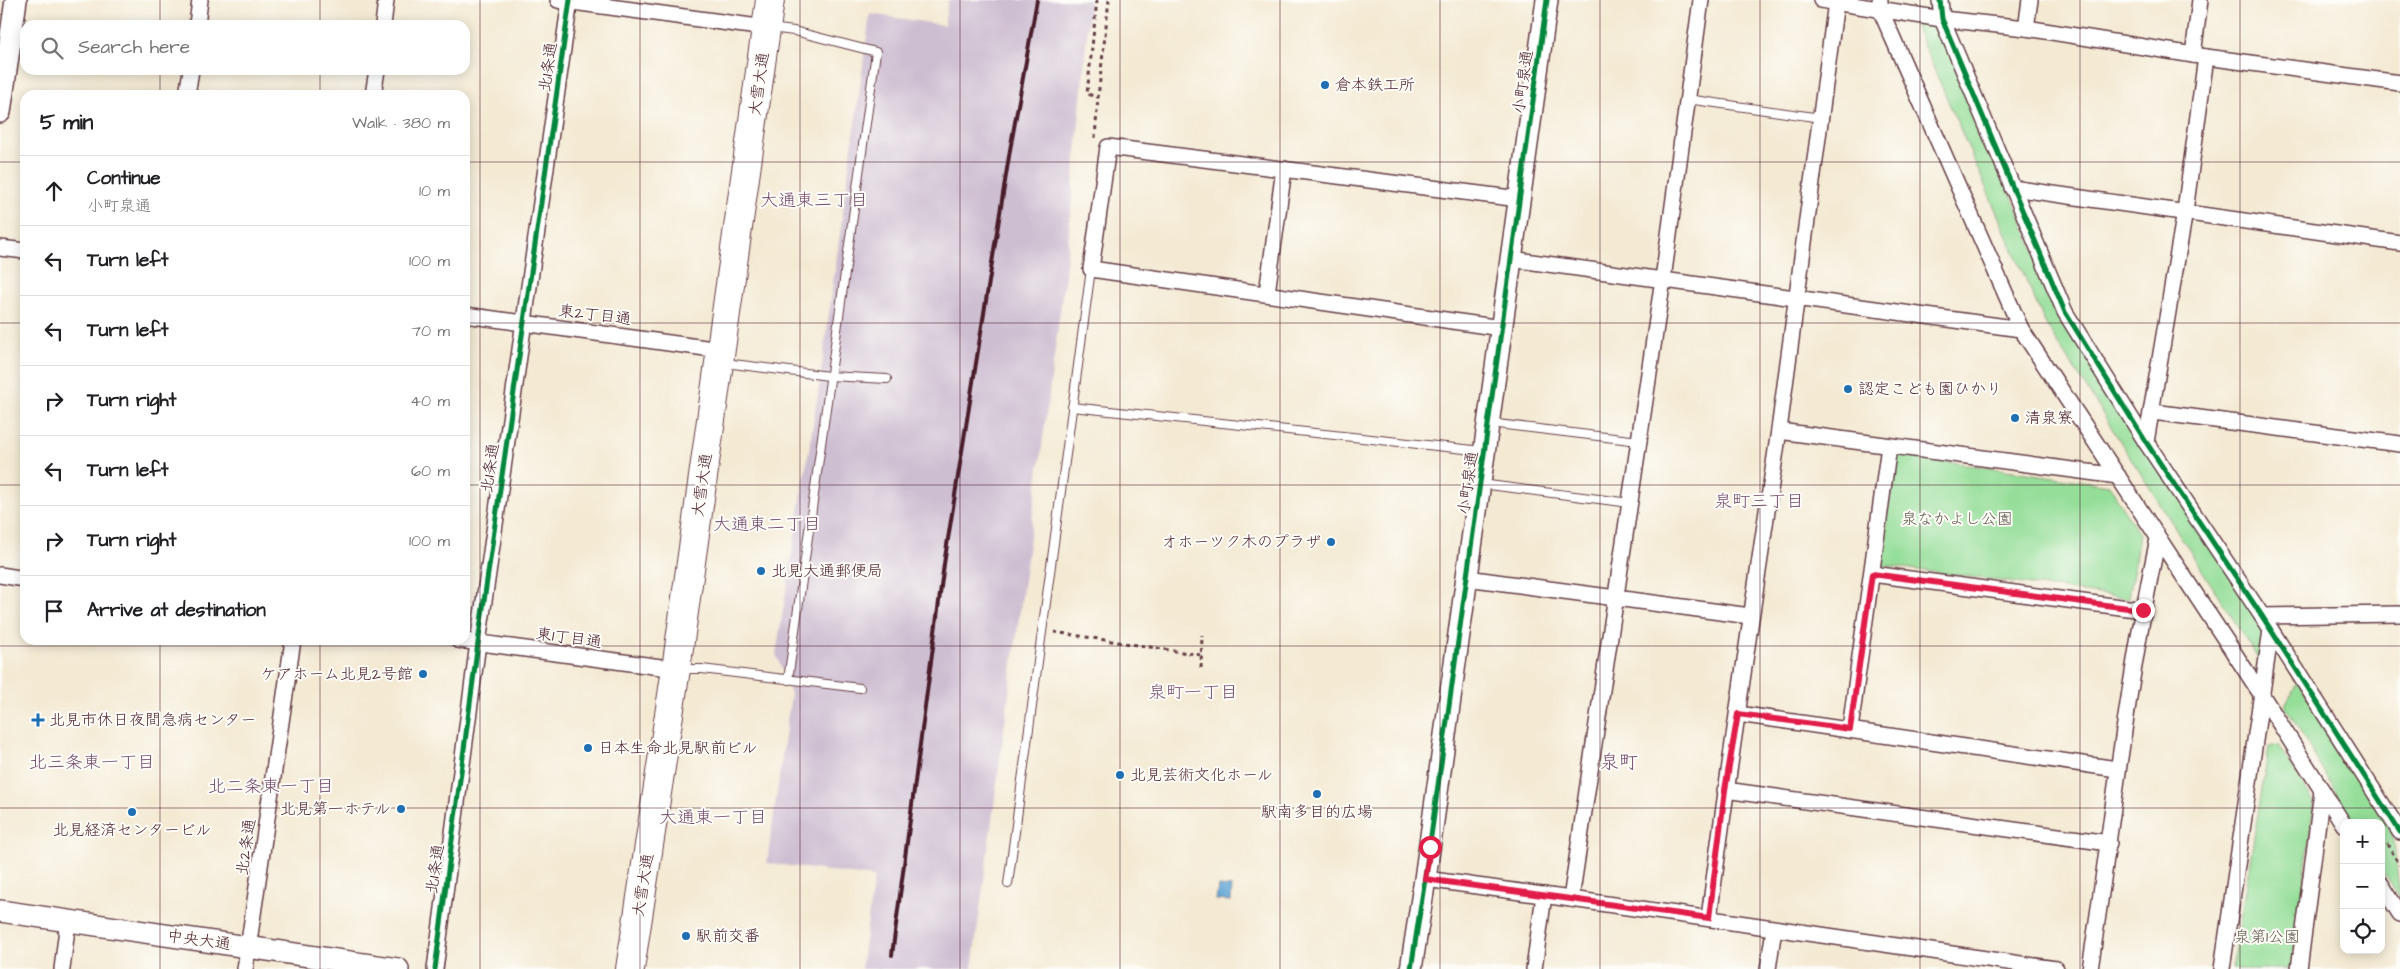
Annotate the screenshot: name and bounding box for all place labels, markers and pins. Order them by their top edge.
place label: 倉本鉄工所 [1335,74,1415,96]
marker: 倉本鉄工所 [1319,79,1331,91]
place label: 認定こども園ひかり [1858,378,2002,400]
marker: 認定こども園ひかり [1842,383,1854,395]
place label: 清泉寮 [2025,407,2073,429]
marker: 清泉寮 [2009,412,2021,424]
place label: オホーツク木のプラザ [1161,531,1321,553]
marker: オホーツク木のプラザ [1325,536,1337,548]
place label: 北見大通郵便局 [771,560,883,582]
marker: 北見大通郵便局 [755,565,767,577]
place label: ケアホーム北見2号館 [260,663,413,685]
marker: ケアホーム北見2号館 [417,668,429,680]
place label: 北見市休日夜間急病センター [49,709,256,731]
marker: 北見市休日夜間急病センター [31,713,45,727]
place label: 日本生命北見駅前ビル [598,737,758,759]
marker: 日本生命北見駅前ビル [582,742,594,754]
place label: 北見芸術文化ホール [1130,764,1273,786]
marker: 北見芸術文化ホール [1114,769,1126,781]
marker: 駅南多目的広場 [1311,788,1323,800]
place label: 北見第一ホテル [280,798,391,820]
place label: 駅南多目的広場 [1261,801,1373,823]
marker: 北見第一ホテル [395,803,407,815]
marker: 北見経済センタービル [126,806,138,818]
place label: 北見経済センタービル [52,819,212,841]
place label: 駅前交番 [696,925,760,947]
marker: 駅前交番 [680,930,692,942]

